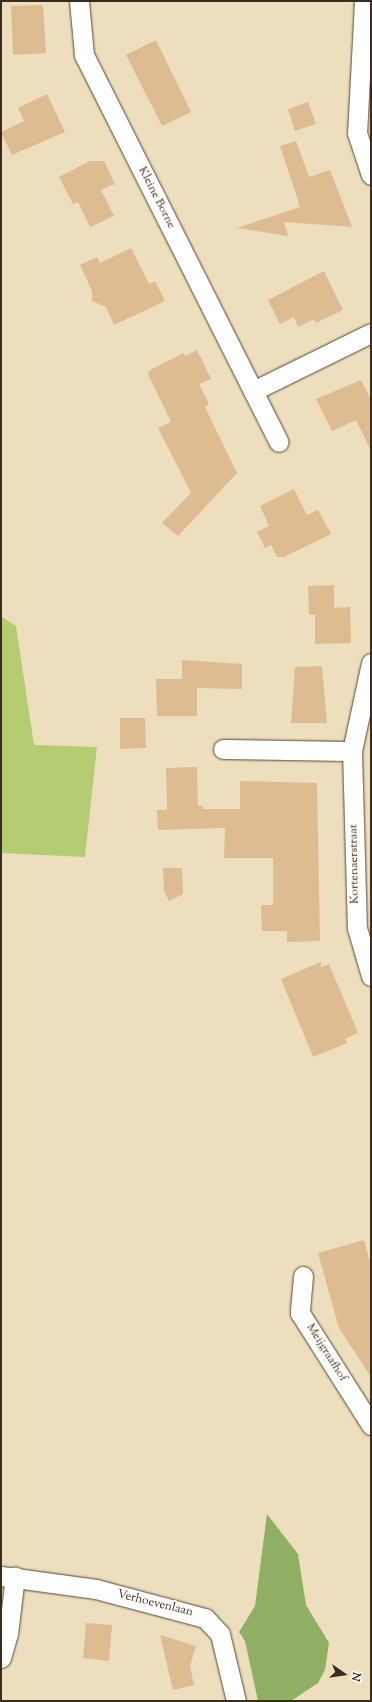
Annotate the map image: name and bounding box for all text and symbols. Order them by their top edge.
street label: Kleine Borne [134,165,178,231]
street label: Kortenaerstraat [347,824,363,904]
street label: Meijgraafhof [303,1321,349,1385]
street label: Verhoevenlaan [116,1588,194,1620]
north arrow [324,1654,364,1694]
text: N [347,1671,364,1683]

